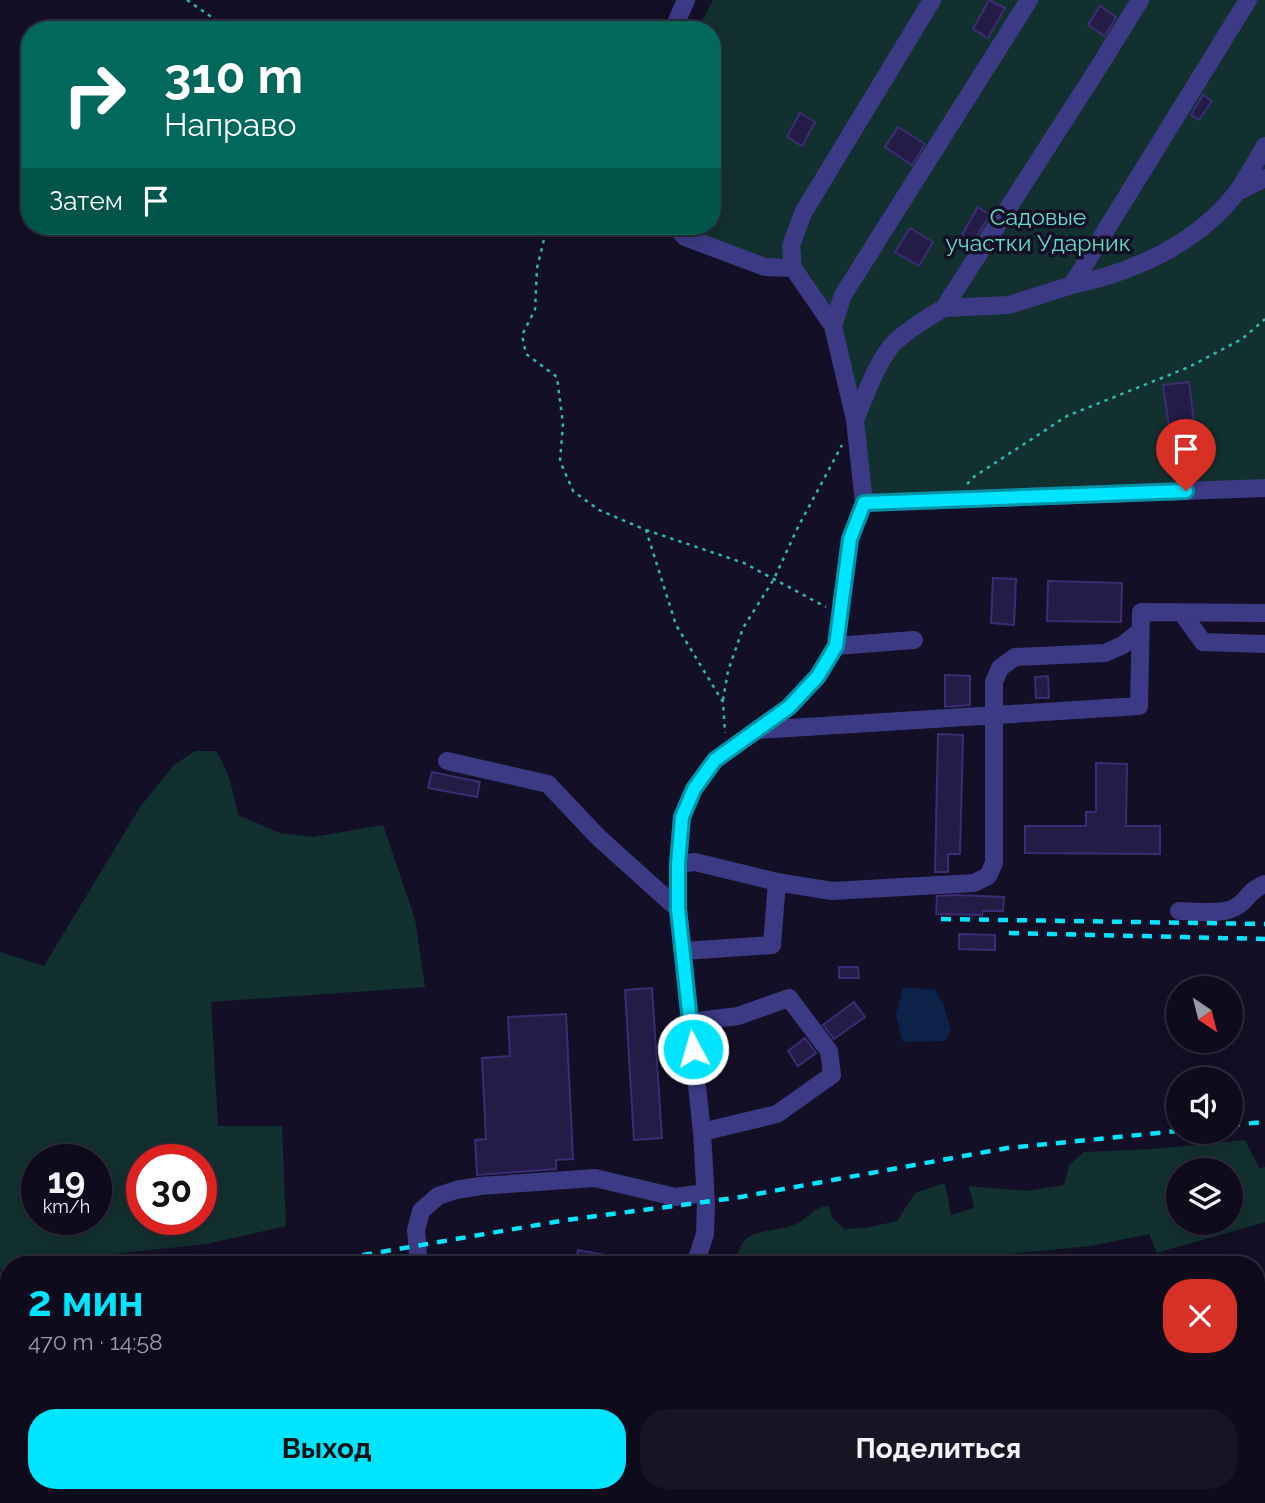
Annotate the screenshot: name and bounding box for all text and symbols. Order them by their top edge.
text: 310 m [164,47,303,104]
icon: right [49,49,140,140]
text: Направо [164,106,296,143]
icon: arrive [137,182,175,220]
text: Затем [49,186,123,216]
park label: Садовые участки Ударник [945,203,1131,256]
pin [1156,419,1216,491]
icon: arrive [1167,430,1205,468]
north arrow [1166,976,1242,1054]
map controls [1166,976,1243,1235]
position arrow [656,1012,730,1086]
button: sound [1166,1067,1243,1144]
speed limit sign: 30 [126,1144,217,1235]
button: layers [1166,1158,1243,1235]
text: 19 [48,1160,85,1201]
text: km/h [43,1196,90,1217]
text: 2 мин [28,1277,144,1326]
button: close [1163,1279,1237,1353]
text: 470 m · 14:58 [28,1328,163,1355]
button: Выход [28,1409,626,1489]
button: Поделиться [640,1409,1237,1489]

